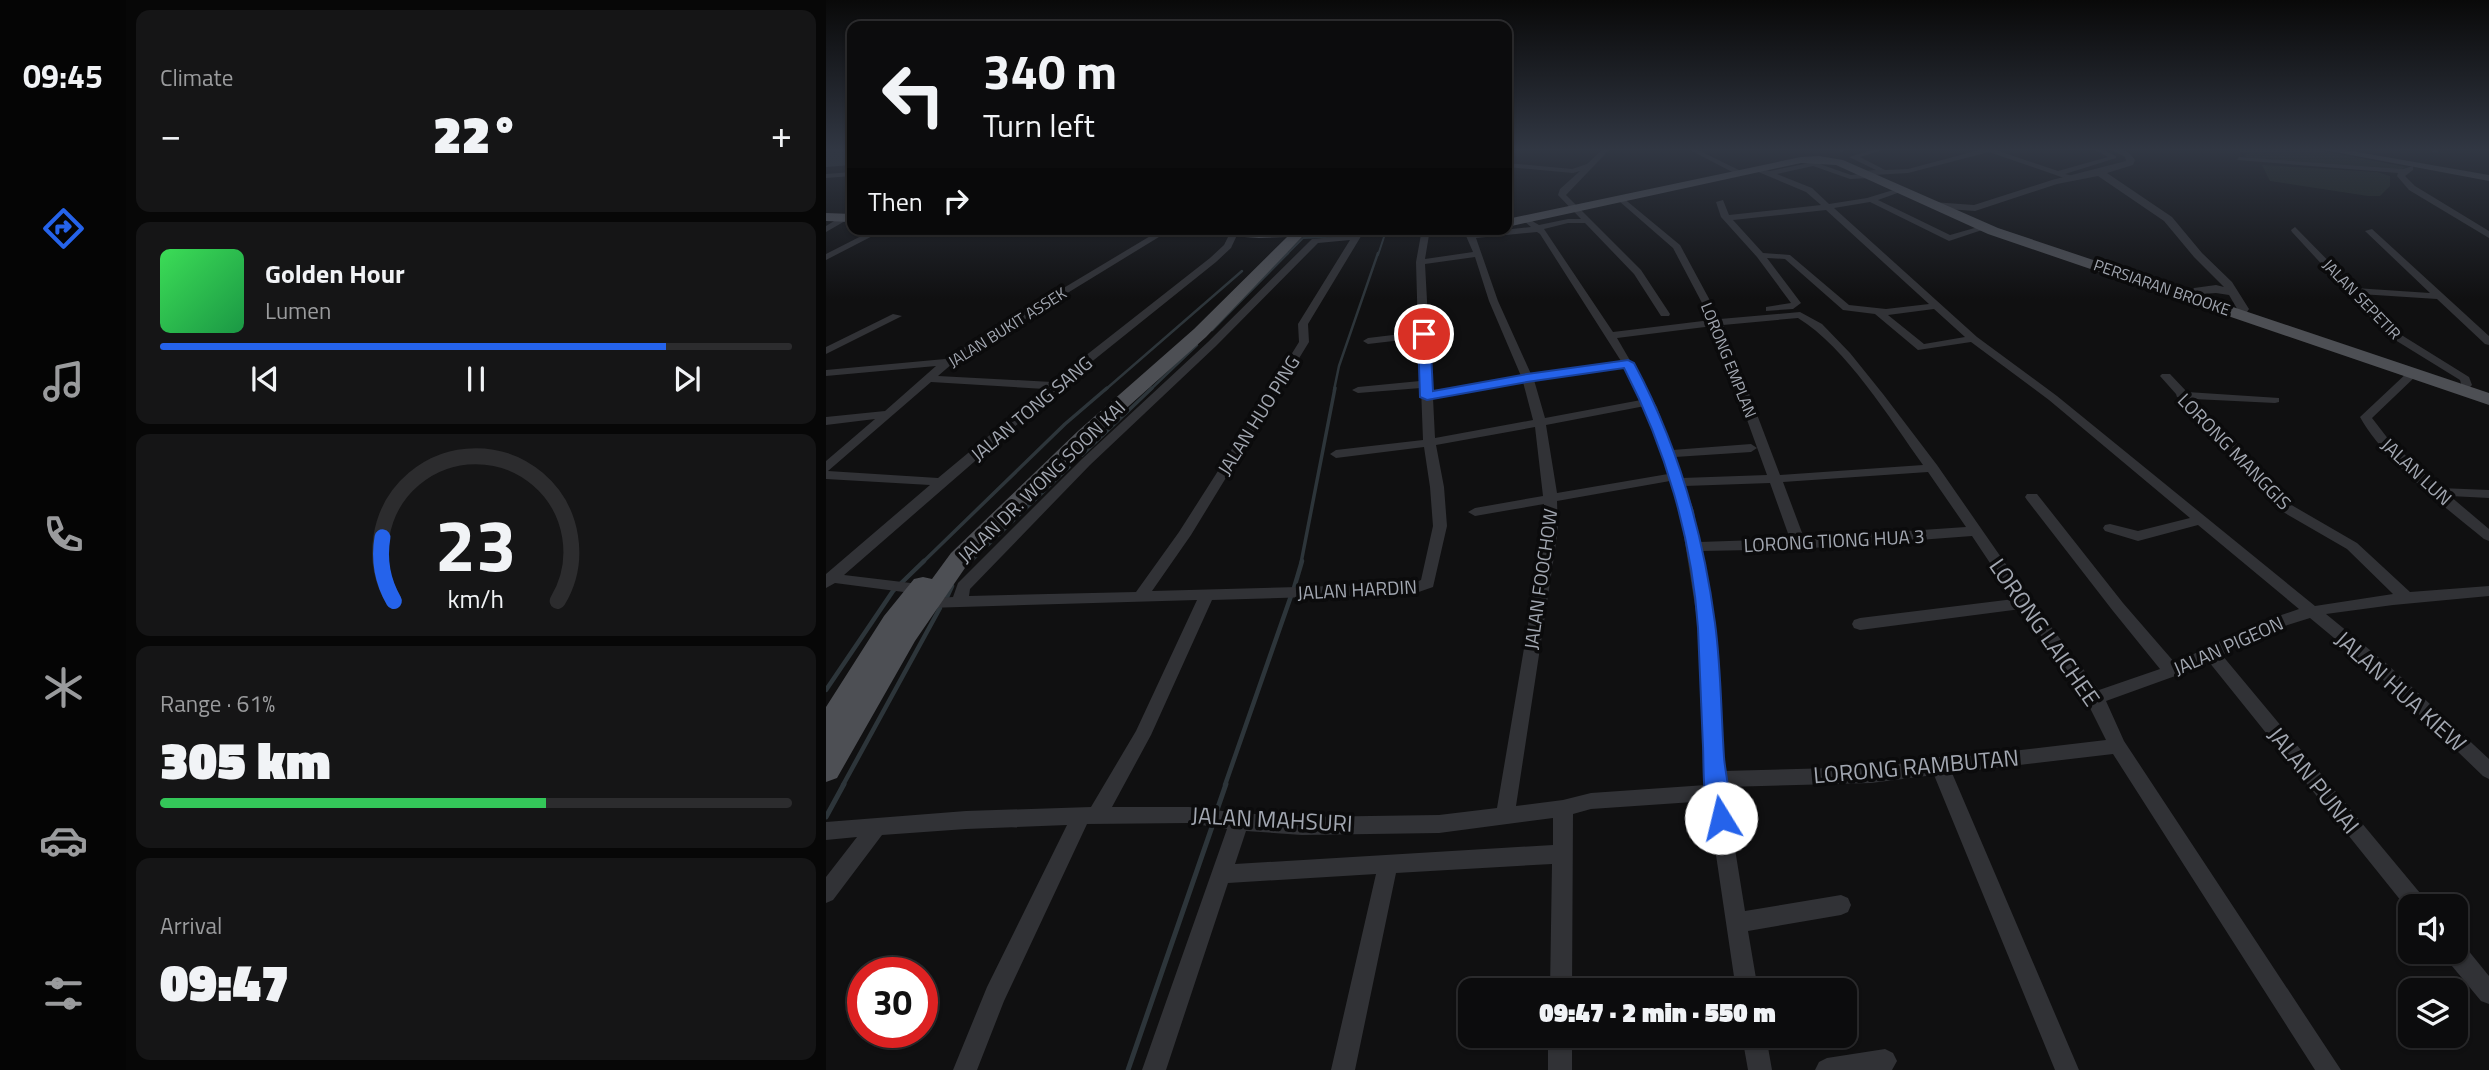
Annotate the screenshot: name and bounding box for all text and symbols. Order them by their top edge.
text: 340 m [983,33,1117,108]
icon: left [868,49,959,140]
text: 09:45 [23,52,103,100]
text: Climate [160,60,233,95]
text: 22° [433,94,519,173]
text: Turn left [983,101,1095,149]
text: − [160,105,181,163]
text: + [771,105,792,163]
text: Then [868,182,923,221]
icon: right [937,182,975,220]
icon: directions [39,204,88,253]
street label: PERSIARAN BROOKE [2091,252,2234,322]
street label: JALAN SEPETIR [2317,253,2407,345]
text: Golden Hour [265,254,405,293]
street label: JALAN BUKIT ASSEK [943,281,1071,373]
text: Lumen [265,293,331,328]
street label: LORONG EMPLAN [1695,299,1763,421]
pin [1394,304,1454,364]
icon: arrive [1405,315,1443,353]
street label: JALAN TONG SANG [964,348,1098,468]
street label: JALAN HUO PING [1210,349,1306,481]
icon: music [39,357,88,406]
icon: previous [246,360,284,398]
icon: pause [457,360,495,398]
icon: next [668,360,706,398]
street label: LORONG MANGGIS [2172,386,2298,516]
street label: JALAN DR. WONG SOON KAI [950,393,1132,569]
street label: JALAN LUN [2375,430,2459,512]
text: 23 [435,489,517,599]
street label: JALAN FOOCHOW [1516,507,1564,651]
icon: phone [39,510,88,559]
street label: LORONG TIONG HUA 3 [1743,521,1925,559]
street label: LORONG LAICHEE [1981,551,2109,713]
street label: JALAN HARDIN [1296,571,1418,607]
text: km/h [448,580,504,618]
street label: JALAN PIGEON [2168,608,2288,682]
street label: JALAN HUA KIEW [2327,622,2475,760]
icon: climate [39,663,88,712]
text: Range · 61% [160,686,275,721]
street label: JALAN PUNAI [2260,719,2368,841]
text: 305 km [160,720,331,799]
street label: LORONG RAMBUTAN [1812,740,2020,792]
position arrow [1684,781,1758,855]
street label: JALAN MAHSURI [1191,797,1353,841]
icon: car [39,816,88,865]
map controls [2398,894,2468,1048]
button: sound [2398,894,2468,964]
text: Arrival [160,908,222,943]
text: 09:47 [160,942,289,1021]
speed limit sign: 30 [847,957,938,1048]
icon: filters [39,969,88,1018]
button: layers [2398,978,2468,1048]
text: 09:47 · 2 min · 550 m [1539,993,1776,1032]

